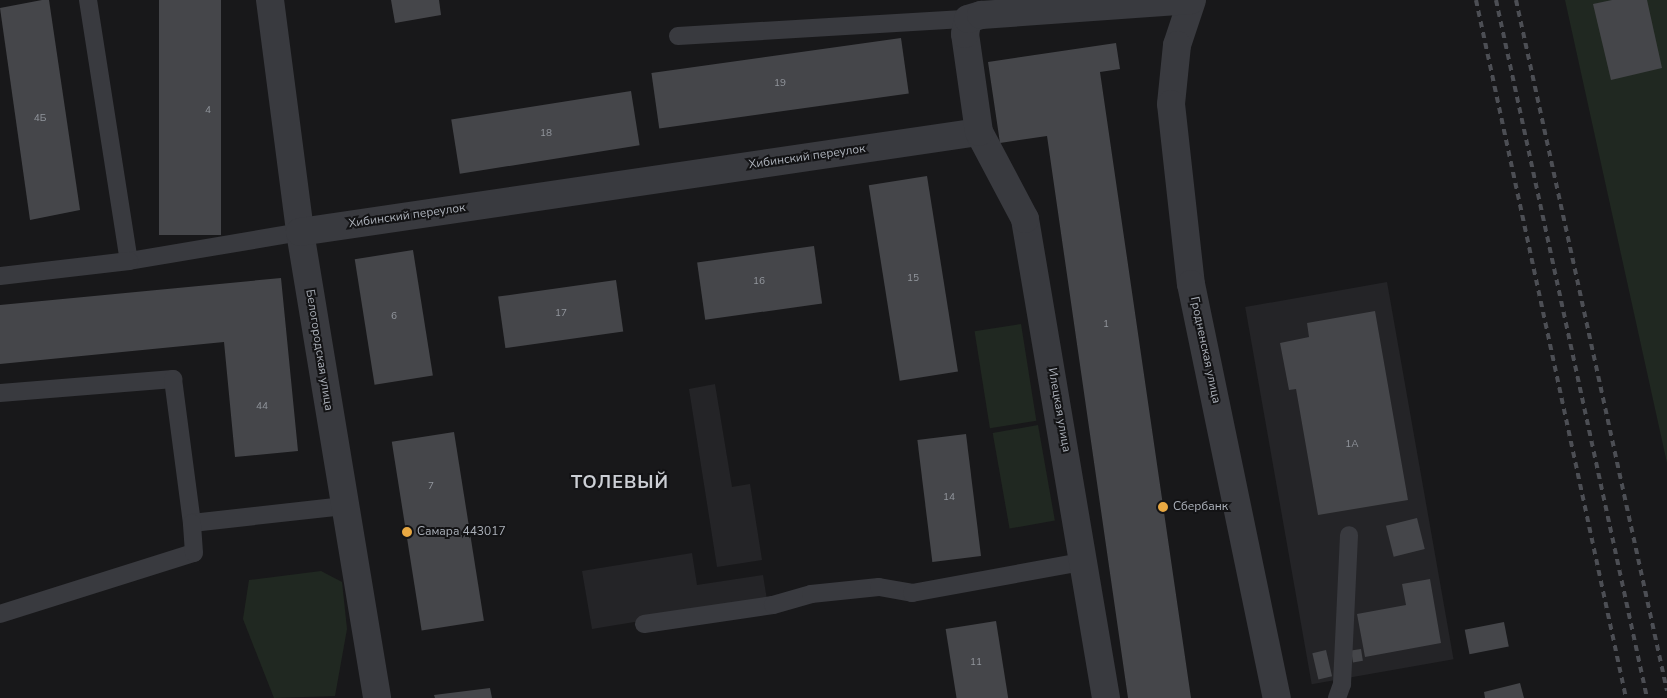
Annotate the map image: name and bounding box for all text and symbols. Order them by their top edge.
house number: 19 [774,78,786,90]
house number: 4 [205,105,211,117]
house number: 4Б [34,113,46,125]
house number: 18 [540,128,552,140]
street label: Хибинский переулок [748,142,866,172]
street label: Хибинский переулок [348,201,466,231]
house number: 15 [907,273,919,285]
house number: 16 [753,276,765,288]
street label: Белогородская улица [302,288,336,412]
street label: Гродненская улица [1187,295,1223,405]
house number: 17 [555,308,567,320]
house number: 6 [391,311,397,323]
house number: 1 [1103,319,1109,331]
street label: Илецкая улица [1045,367,1073,453]
house number: 44 [256,401,268,413]
house number: 1А [1345,439,1359,451]
district label: ТОЛЕВЫЙ [570,471,670,493]
house number: 7 [428,481,434,493]
house number: 14 [943,492,955,504]
place label: Сбербанк [1173,500,1228,514]
marker: Сбербанк [1157,501,1169,513]
place label: Самара 443017 [417,525,506,539]
marker: Самара 443017 [401,526,413,538]
house number: 11 [970,657,982,669]

